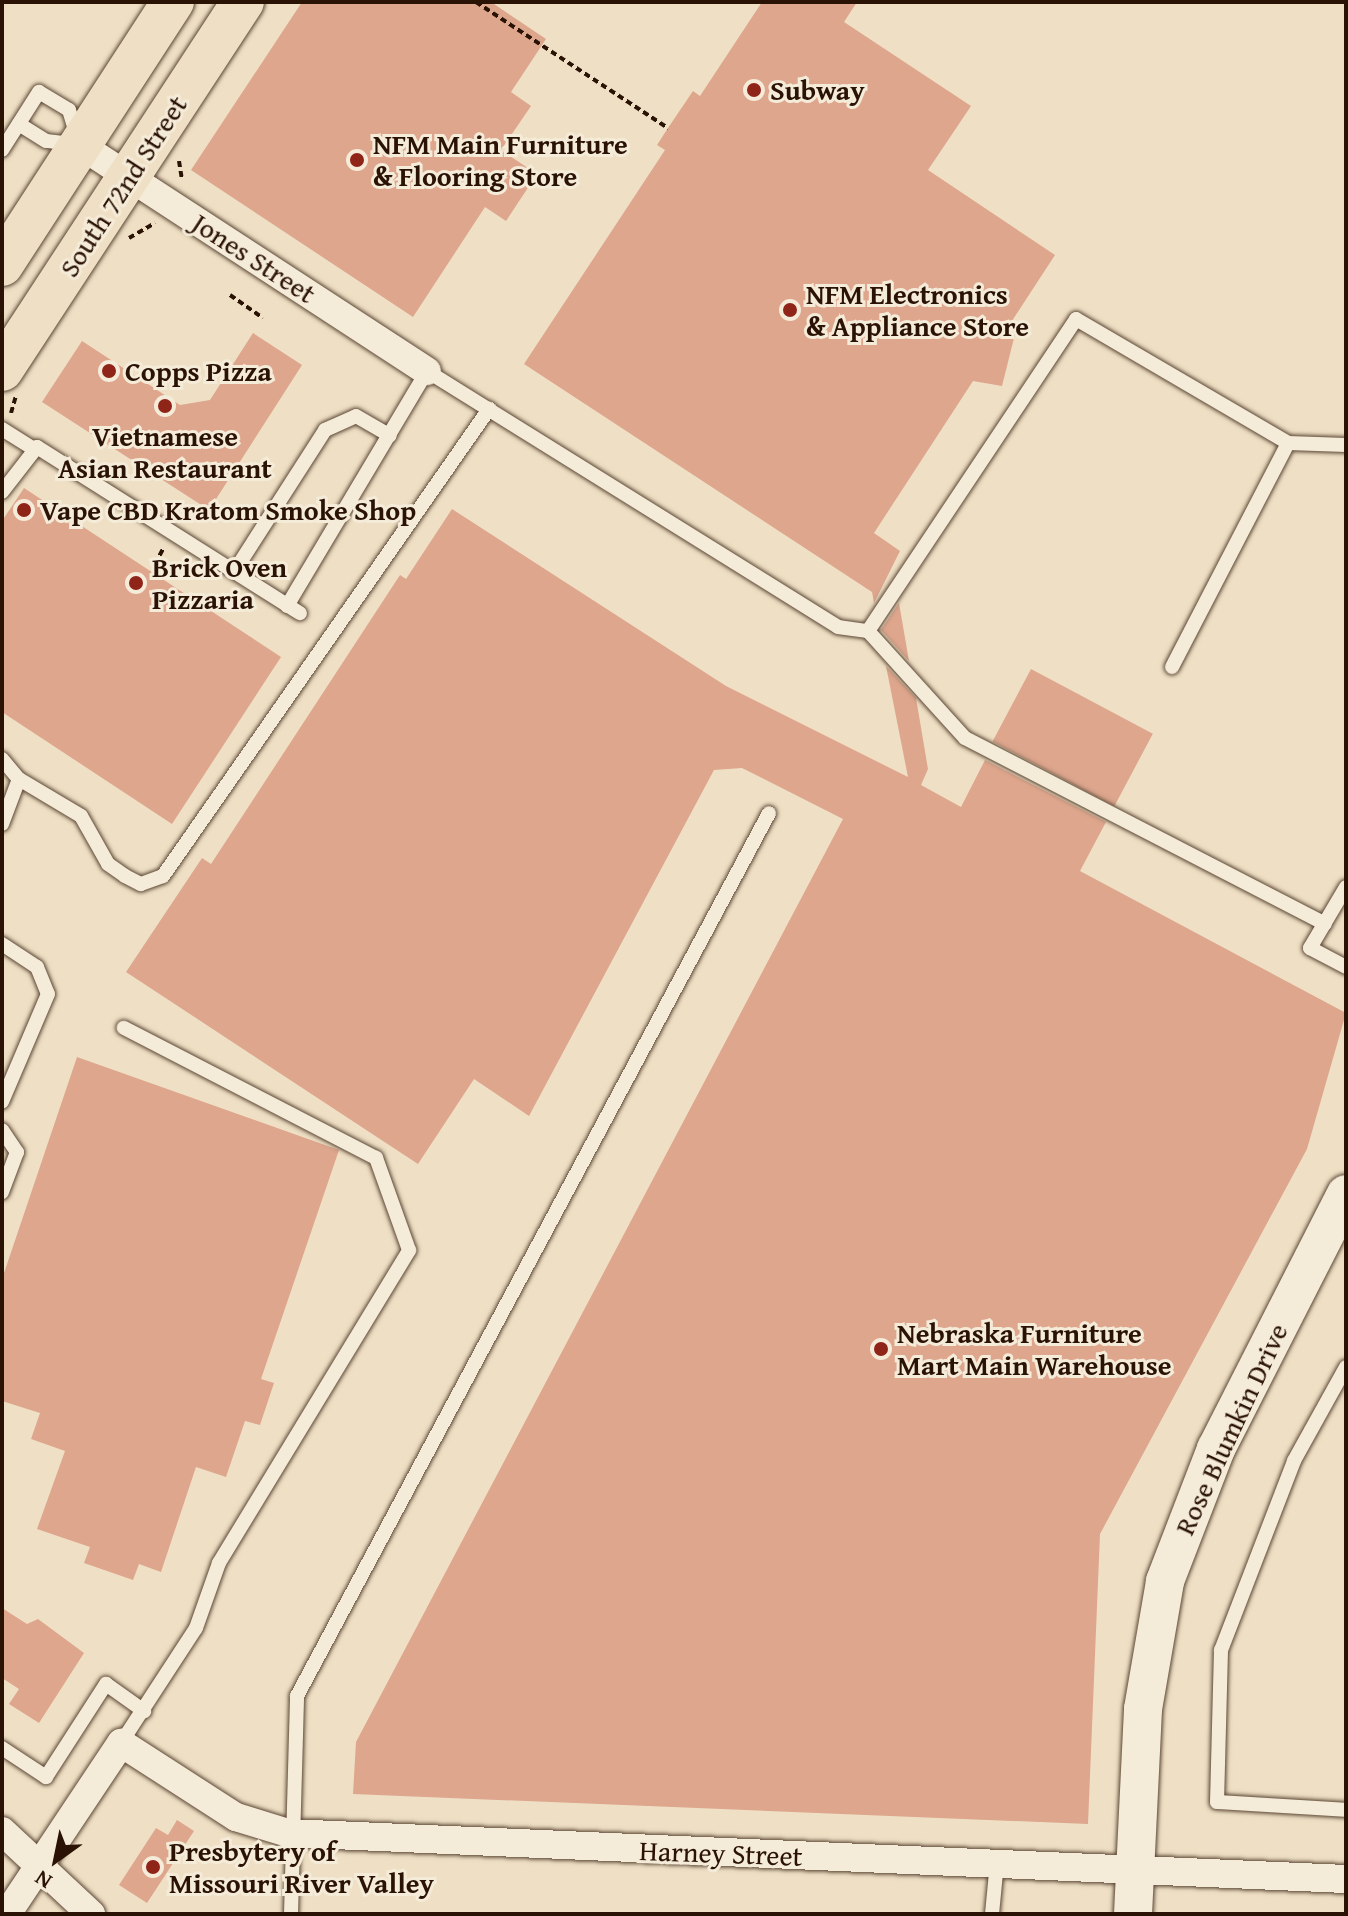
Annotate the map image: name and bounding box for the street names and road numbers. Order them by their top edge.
street label: South 72nd Street [52,89,194,283]
street label: Jones Street [186,206,322,310]
street label: Rose Blumkin Drive [1167,1318,1295,1540]
street label: Harney Street [639,1833,803,1873]

